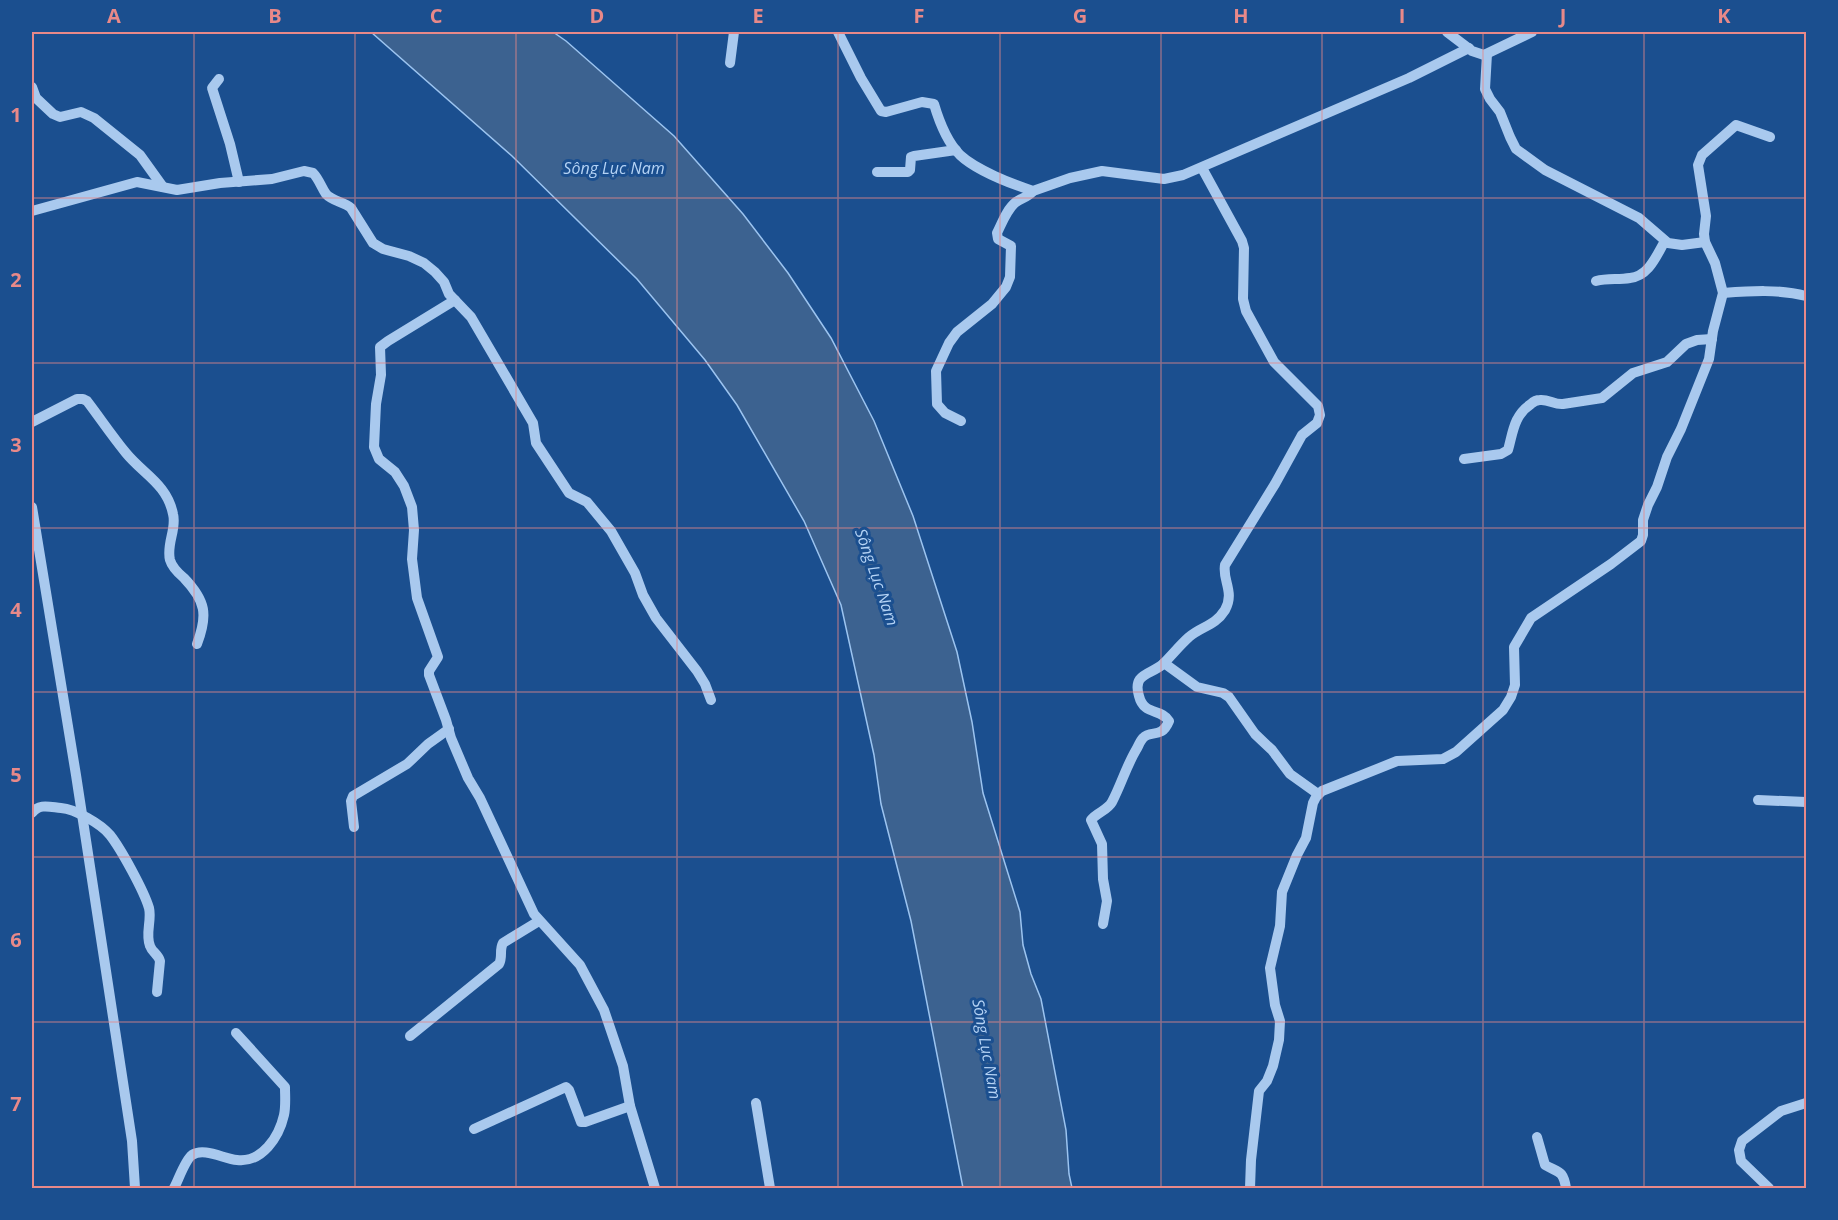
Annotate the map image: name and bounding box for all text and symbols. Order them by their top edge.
text: A [107,2,121,29]
text: B [268,2,282,29]
text: C [430,2,443,29]
text: D [590,2,604,29]
text: E [752,2,764,29]
text: F [914,2,924,29]
text: G [1073,2,1087,29]
text: H [1233,2,1249,29]
text: I [1399,2,1405,29]
text: J [1558,2,1566,29]
text: K [1717,2,1731,29]
text: 1 [10,101,22,128]
water label: Sông Lục Nam [563,157,665,179]
text: 2 [10,266,22,293]
text: 3 [10,431,22,458]
water label: Sông Lục Nam [850,526,904,629]
text: 4 [10,596,22,623]
text: 5 [10,761,22,788]
text: 6 [10,926,22,953]
water label: Sông Lục Nam [967,997,1007,1101]
text: 7 [10,1090,22,1117]

